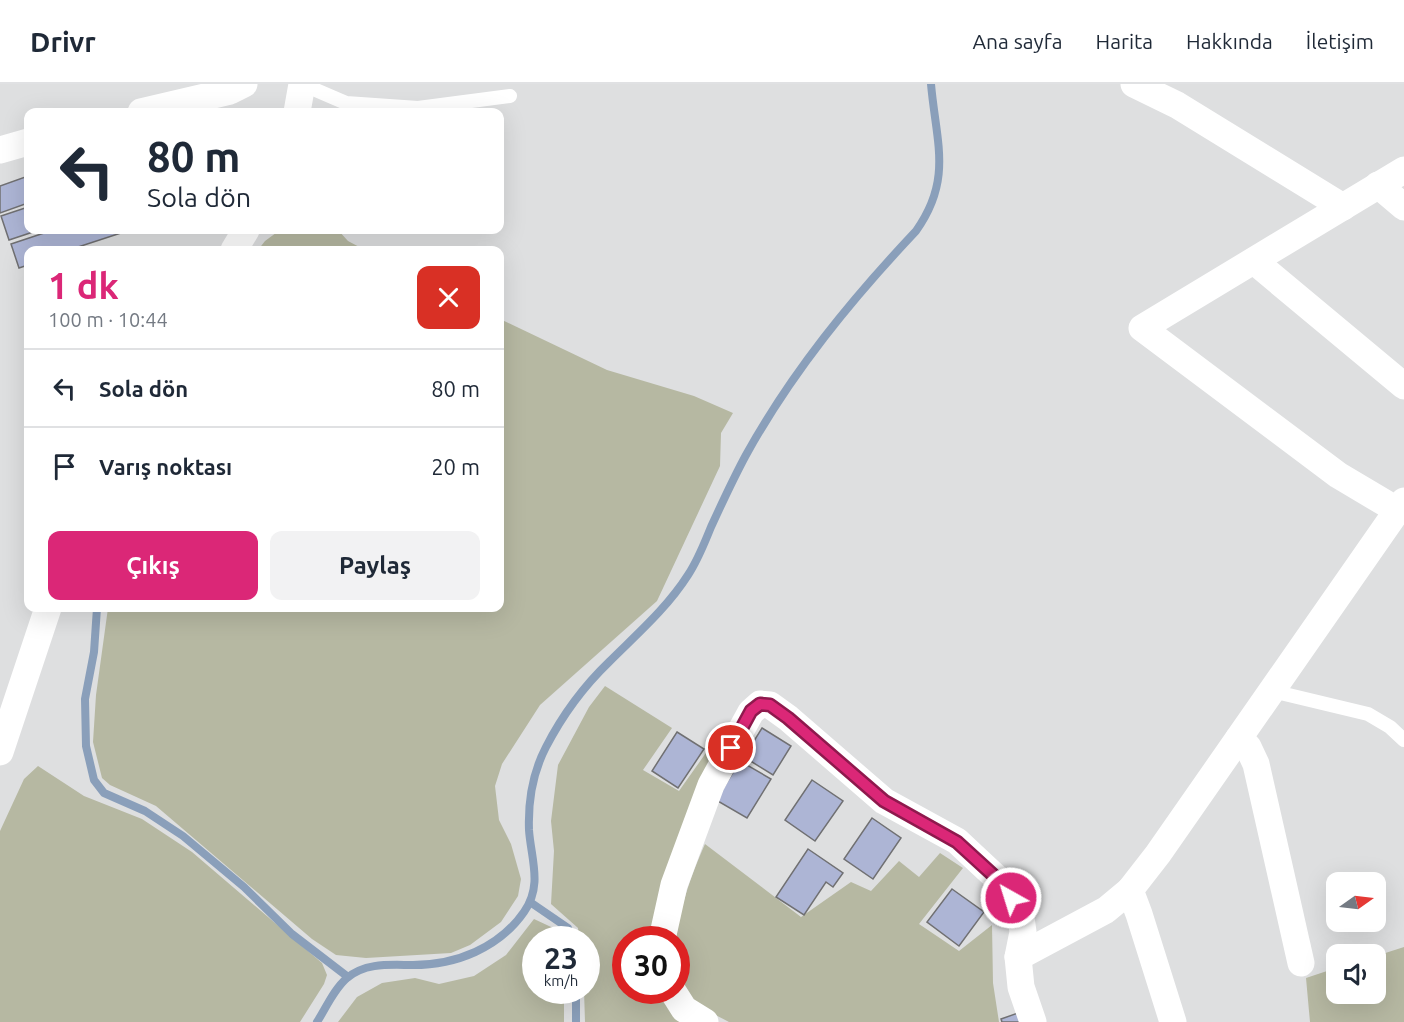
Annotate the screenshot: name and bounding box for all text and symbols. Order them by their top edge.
text: Drivr [30,26,96,57]
text: Ana sayfa [972,29,1063,53]
text: Harita [1096,29,1153,53]
text: Hakkında [1186,29,1273,53]
text: İletişim [1306,29,1374,53]
icon: left [48,132,126,210]
text: 80 m [147,133,241,180]
text: Sola dön [147,182,251,212]
text: 1 dk [48,265,119,306]
button: close [417,266,480,329]
text: 100 m · 10:44 [48,308,168,331]
icon: left [48,372,81,405]
text: Sola dön [99,376,188,401]
text: 80 m [431,376,480,401]
icon: arrive [48,450,81,483]
text: Varış noktası [99,454,232,479]
text: 20 m [431,454,480,479]
button: Çıkış [48,531,258,600]
button: Paylaş [270,531,480,600]
pin [705,722,756,773]
icon: arrive [714,731,747,764]
position arrow [979,866,1043,930]
north arrow [1326,872,1386,932]
map controls [1326,872,1386,1004]
speed limit sign: 30 [612,926,690,1004]
text: 23 [544,941,578,975]
button: sound [1326,944,1386,1004]
text: km/h [544,972,578,989]

